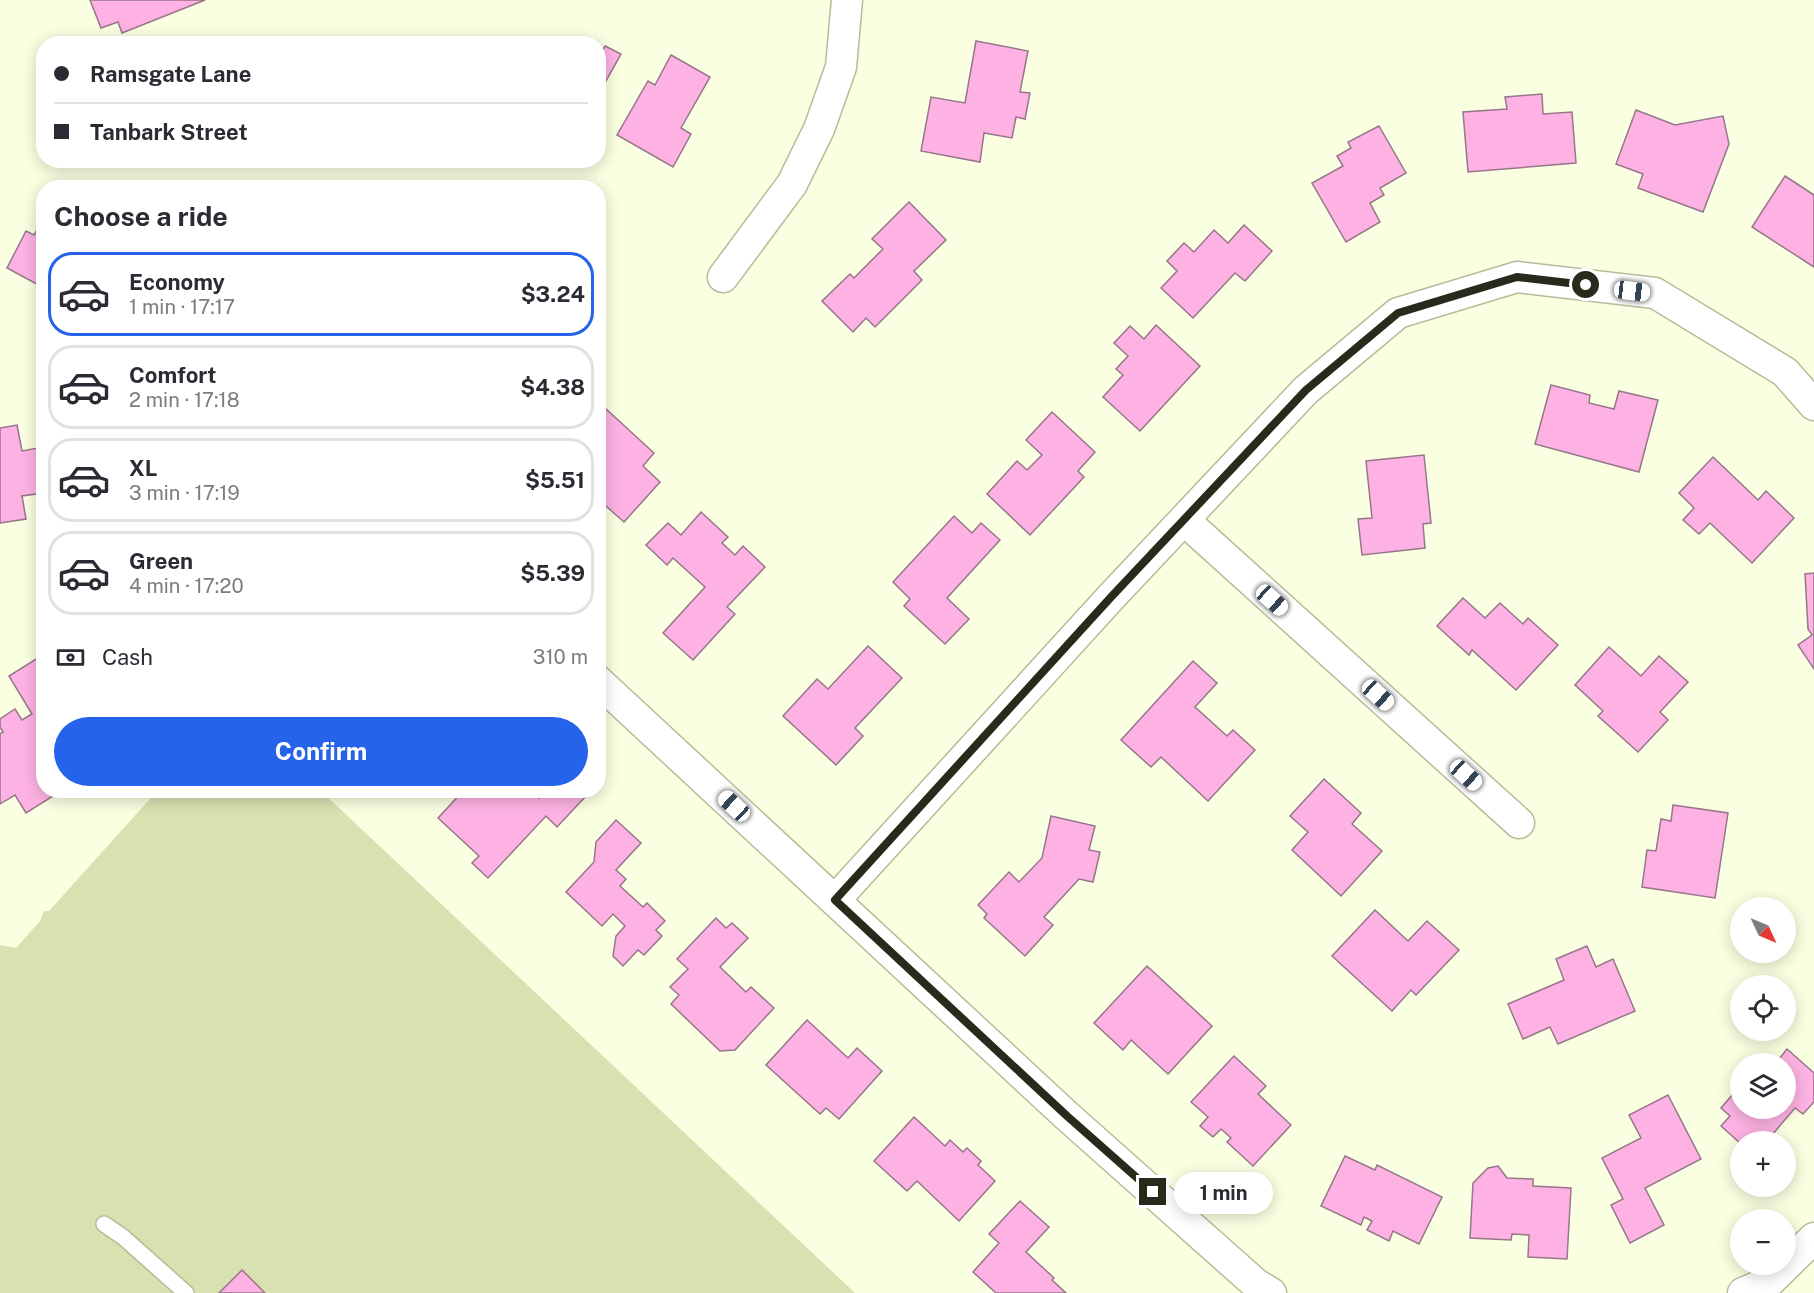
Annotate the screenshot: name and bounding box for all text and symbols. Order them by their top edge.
text: Ramsgate Lane [90,61,251,87]
text: Tanbark Street [90,119,248,145]
text: Choose a ride [54,200,228,232]
icon: car [57,267,111,321]
text: Economy [129,269,225,295]
route start [1572,271,1599,298]
car [1613,280,1651,302]
text: $3.24 [521,281,585,307]
text: 1 min · 17:17 [129,295,235,319]
icon: car [57,360,111,414]
text: Comfort [129,362,216,388]
text: $4.38 [520,374,585,400]
text: 2 min · 17:18 [129,388,240,412]
icon: car [57,453,111,507]
text: XL [129,455,157,481]
text: $5.51 [525,467,585,493]
text: 3 min · 17:19 [129,481,240,505]
icon: car [57,546,111,600]
text: Green [129,548,193,574]
text: $5.39 [520,560,585,586]
text: 4 min · 17:20 [129,574,244,598]
car [1253,581,1291,619]
icon: cash [54,641,87,674]
text: Cash [102,644,153,670]
text: 310 m [533,645,588,669]
car [1359,676,1397,714]
button: Confirm [54,717,588,786]
car [1447,756,1485,794]
car [715,787,753,825]
north arrow [1730,897,1796,963]
map controls [1730,897,1796,1275]
button: locate [1730,975,1796,1041]
button: layers [1730,1053,1796,1119]
button: + [1730,1131,1796,1197]
callout: 1 min [1174,1171,1273,1213]
route end [1139,1178,1166,1205]
text: 1 min [1199,1181,1248,1205]
button: − [1730,1209,1796,1275]

